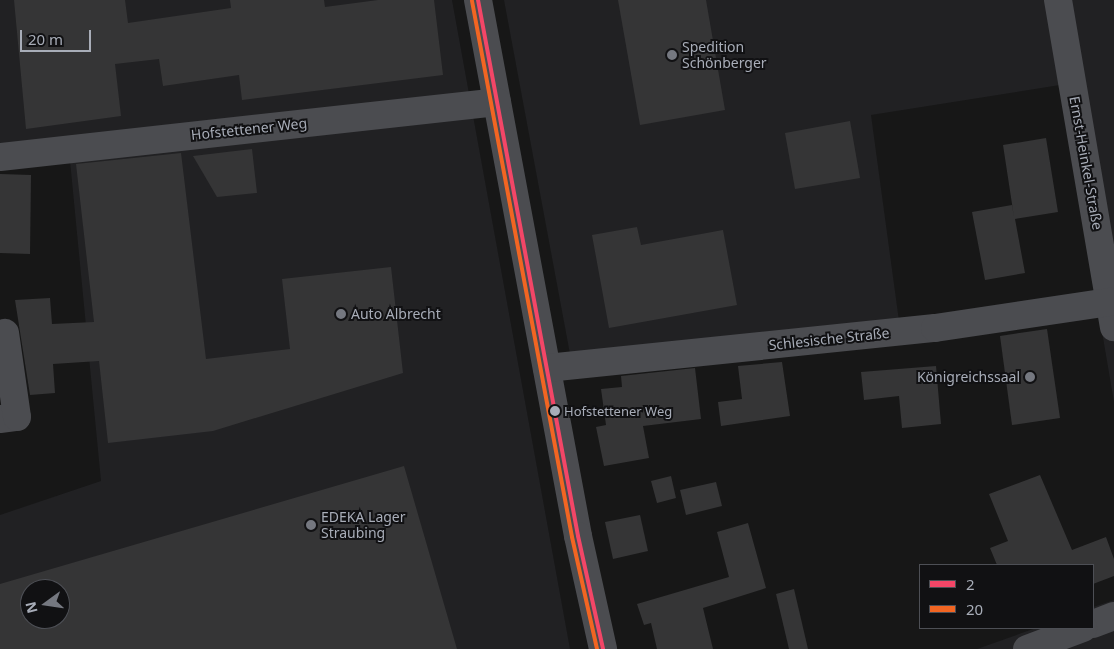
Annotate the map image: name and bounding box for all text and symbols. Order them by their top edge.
scale bar [22,20,94,52]
text: 20 m [28,29,63,49]
place label: Spedition Schönberger [682,39,767,72]
marker: Spedition Schönberger [666,49,678,61]
street label: Ernst-Heinkel-Straße [1066,95,1106,231]
street label: Hofstettener Weg [190,115,308,143]
place label: Auto Albrecht [351,306,441,322]
marker: Auto Albrecht [335,308,347,320]
street label: Schlesische Straße [768,324,890,354]
place label: Königreichssaal [917,369,1020,385]
marker: Königreichssaal [1024,371,1036,383]
place label: Hofstettener Weg [564,403,672,419]
marker: Hofstettener Weg [550,406,560,416]
place label: EDEKA Lager Straubing [321,509,406,542]
marker: EDEKA Lager Straubing [305,519,317,531]
legend [919,564,1094,629]
text: 2 [966,574,975,594]
north arrow [20,579,70,629]
text: 20 [966,599,983,619]
text: N [20,600,42,615]

